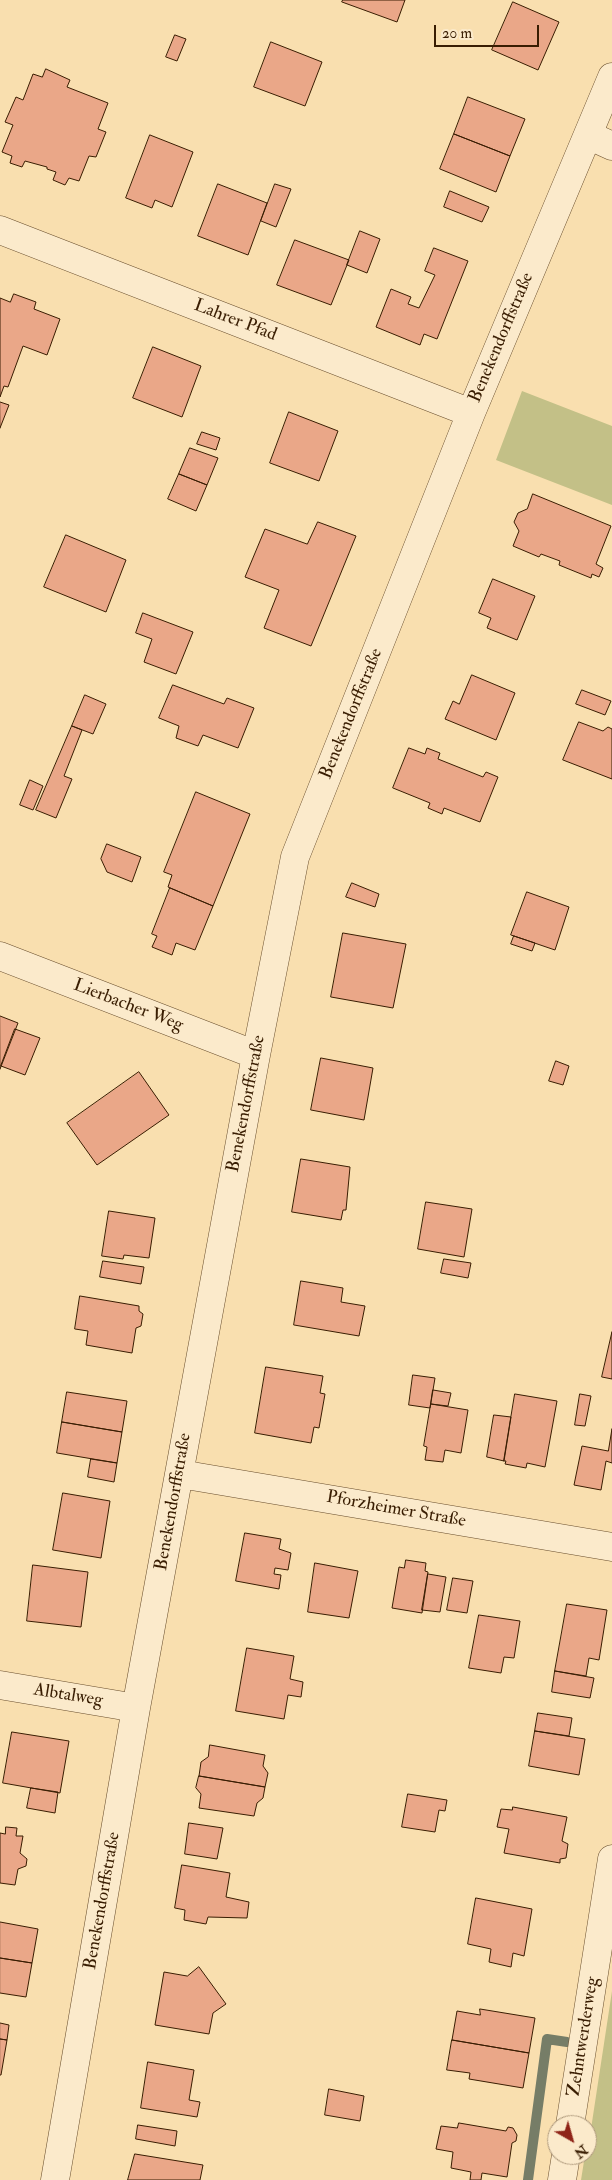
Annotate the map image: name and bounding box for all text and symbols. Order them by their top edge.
scale bar [437,15,542,47]
text: 20 m [442,24,472,43]
street label: Benekendorffstraße [465,270,539,406]
street label: Lahrer Pfad [190,295,280,347]
street label: Benekendorffstraße [316,645,388,783]
street label: Lierbacher Weg [70,975,186,1037]
street label: Benekendorffstraße [223,1034,271,1174]
street label: Benekendorffstraße [151,1432,197,1572]
street label: Pforzheimer Straße [325,1487,467,1533]
street label: Albtalweg [32,1680,104,1712]
street label: Benekendorffstraße [80,1831,126,1971]
street label: Zehntwerderweg [564,1976,604,2098]
north arrow [547,2115,597,2165]
text: N [571,2141,591,2162]

